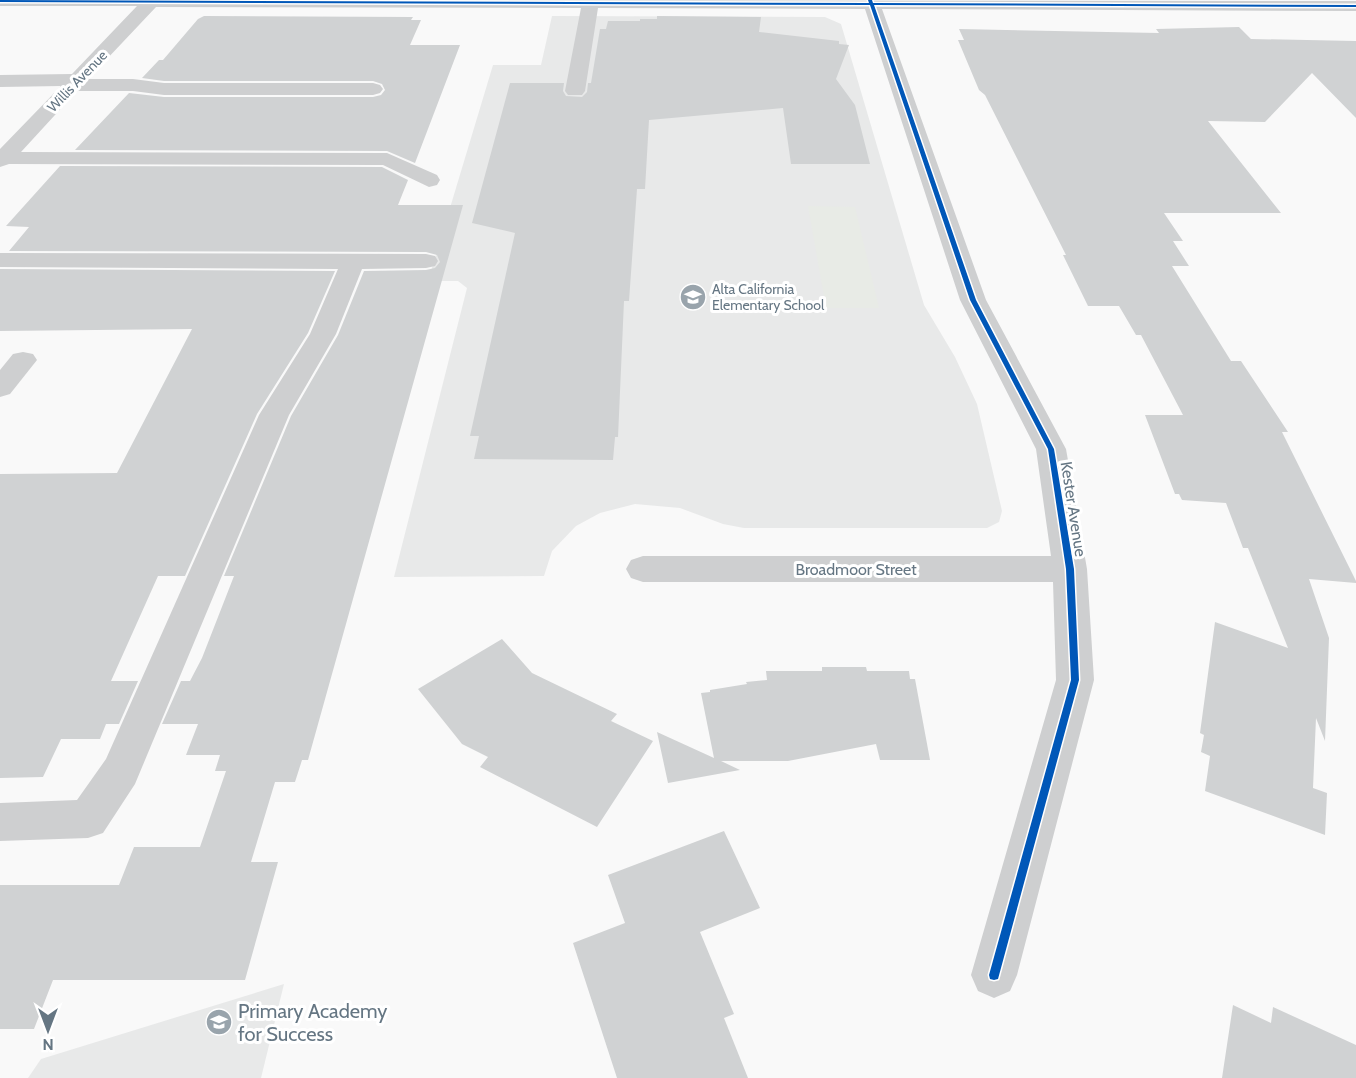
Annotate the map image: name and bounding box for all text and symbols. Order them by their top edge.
street label: Willis Avenue [43,46,111,116]
place label: Alta California Elementary School [712,280,825,314]
school or university icon: Alta California Elementary School [678,282,708,312]
street label: Kester Avenue [1057,460,1090,558]
street label: Broadmoor Street [795,560,917,579]
place label: Primary Academy for Success [238,999,387,1046]
north arrow [18,1000,78,1060]
school or university icon: Primary Academy for Success [204,1007,234,1037]
text: N [42,1035,54,1054]

